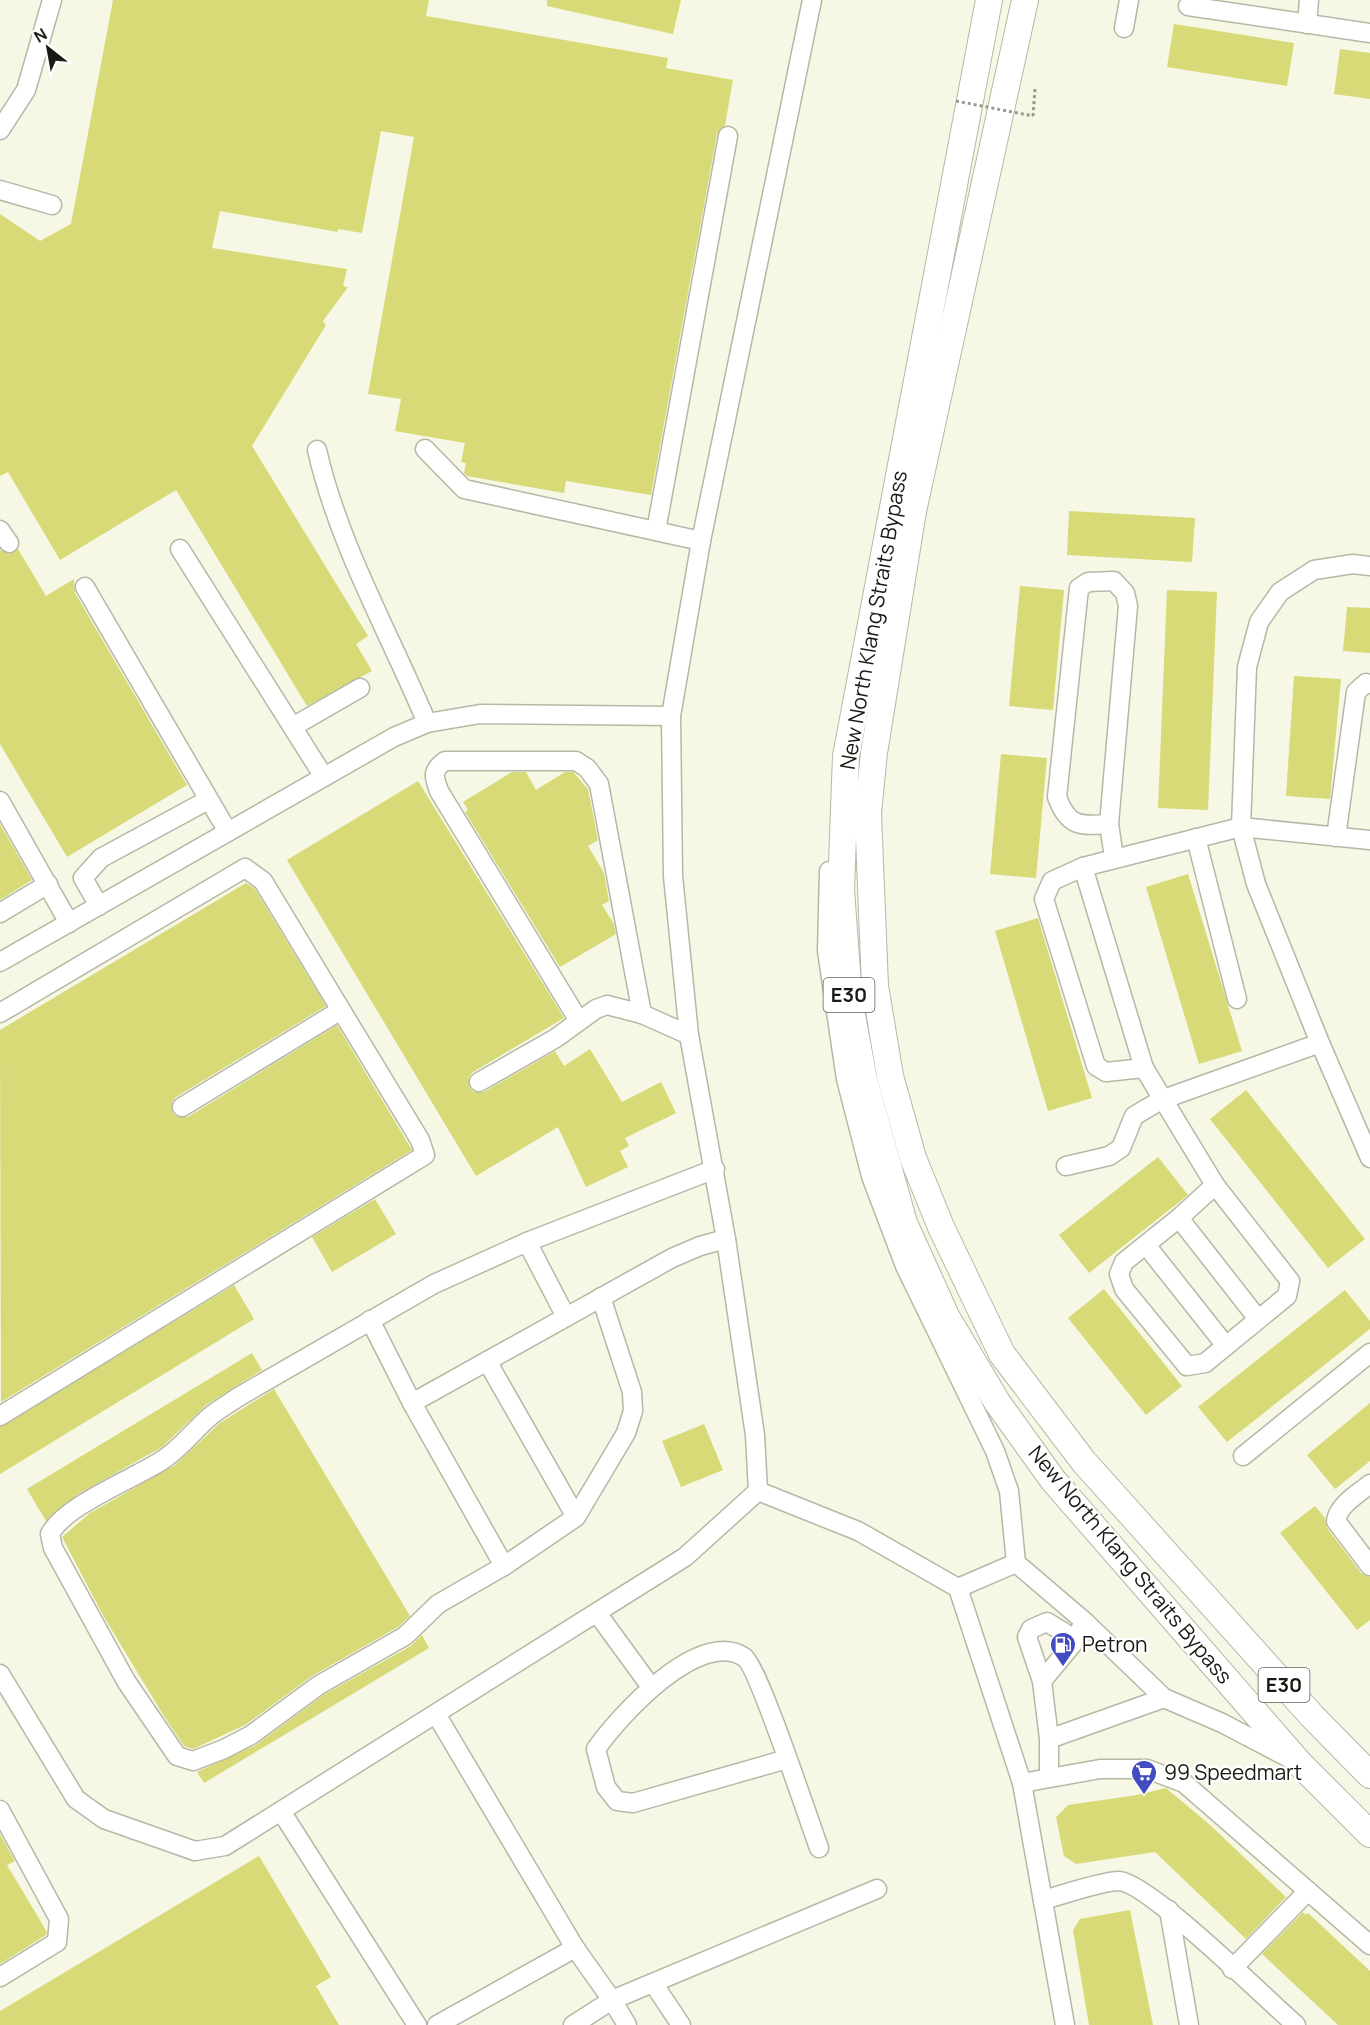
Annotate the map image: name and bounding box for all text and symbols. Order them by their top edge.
north arrow [18,18,78,78]
text: N [30,23,51,48]
street label: New North Klang Straits Bypass [833,468,913,771]
road number: E30 [824,978,874,1012]
street label: New North Klang Straits Bypass [1023,1439,1239,1689]
fuel station icon: Petron [1048,1630,1078,1668]
place label: Petron [1082,1630,1148,1658]
road number: E30 [1258,1668,1310,1702]
supermarket icon: 99 Speedmart [1129,1758,1159,1796]
place label: 99 Speedmart [1164,1758,1302,1786]

